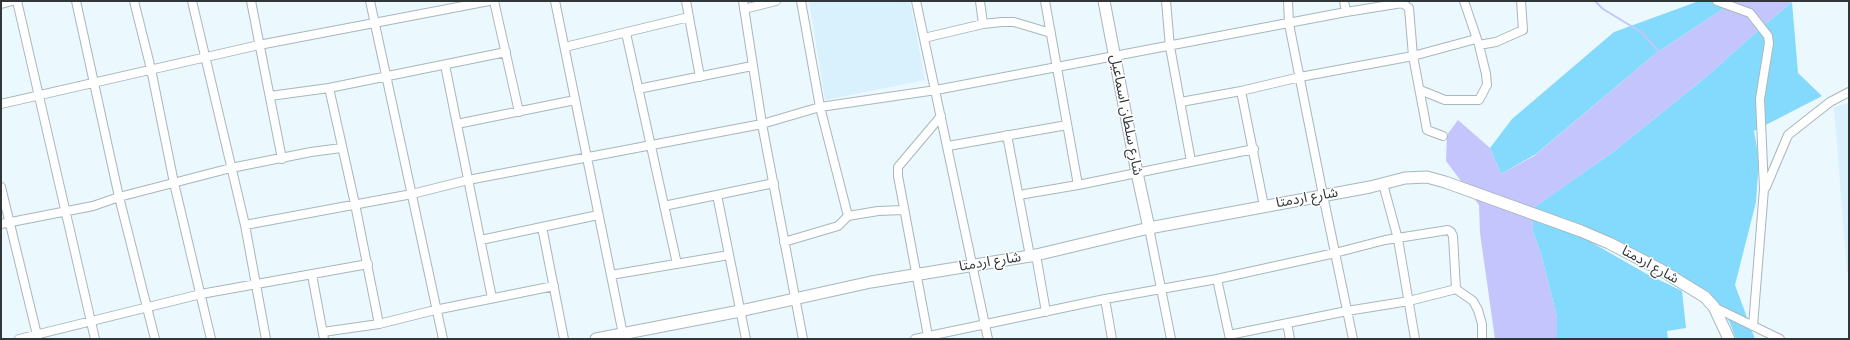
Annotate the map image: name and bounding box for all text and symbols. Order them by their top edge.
street label: شارع سلطان اسماعيل [1106,53,1146,177]
street label: شارع اردمتا [1275,184,1339,212]
street label: شارع اردمتا [1619,242,1681,288]
street label: شارع اردمتا [958,249,1022,275]

